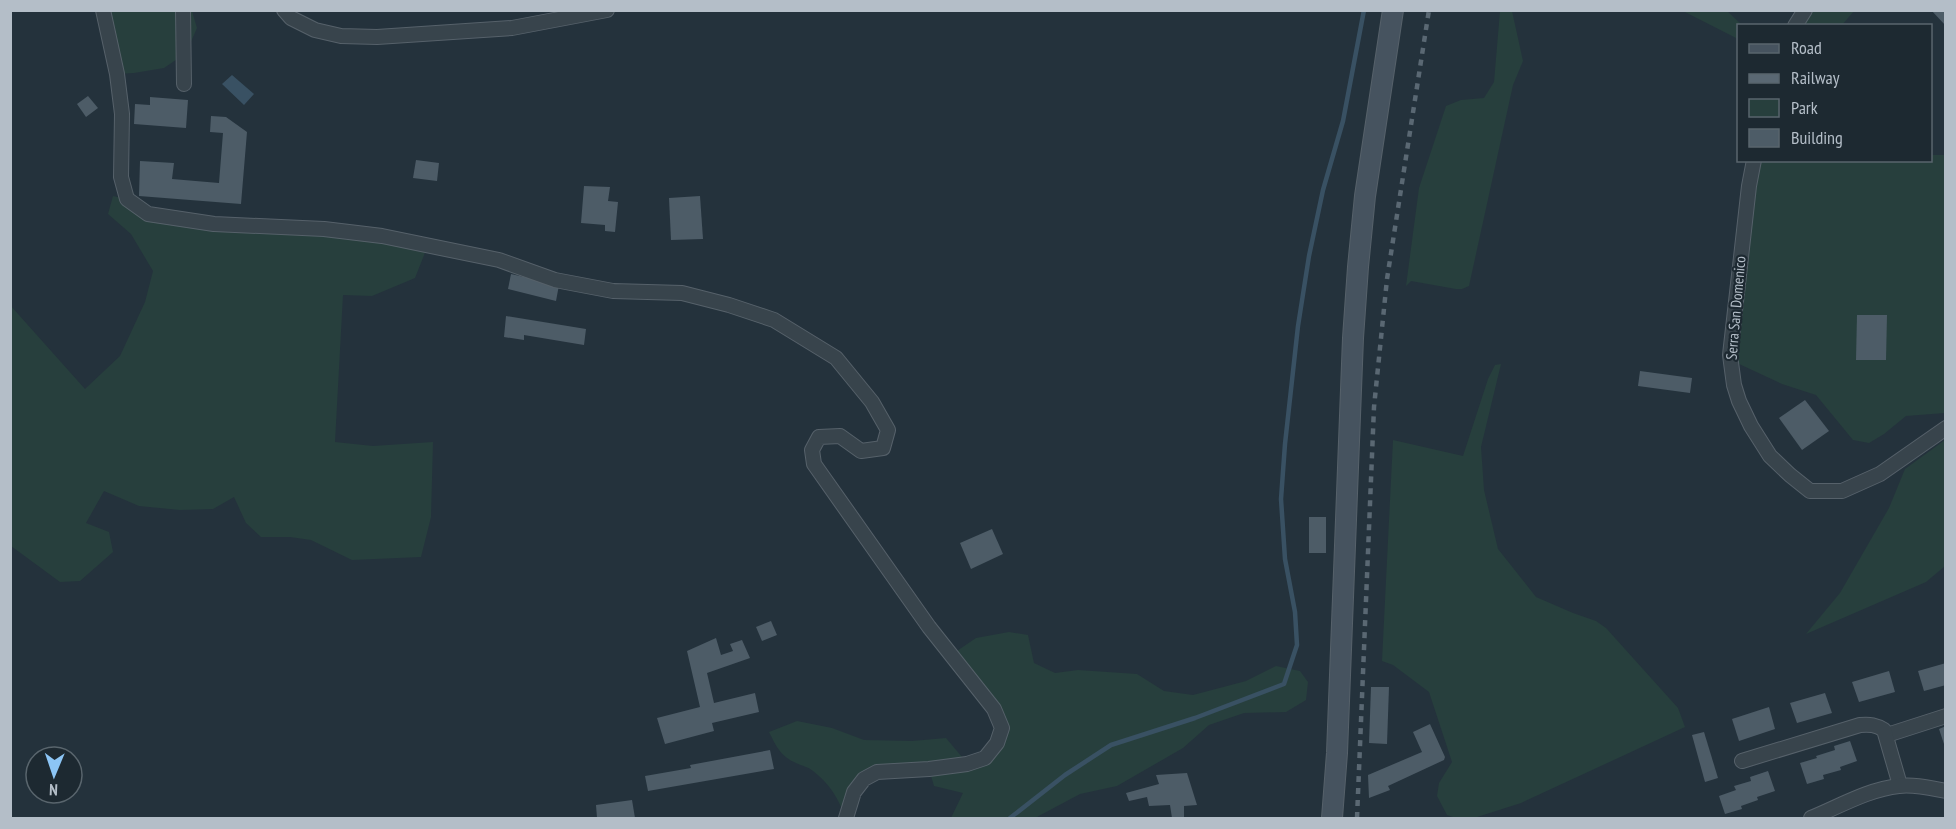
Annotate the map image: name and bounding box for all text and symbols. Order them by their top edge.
legend [1737,24,1932,162]
text: Road [1791,36,1822,59]
text: Railway [1791,66,1840,89]
text: Park [1791,96,1818,119]
text: Building [1791,126,1843,149]
street label: Serra San Domenico [1722,255,1749,361]
north arrow [24,745,84,805]
text: N [49,780,58,800]

